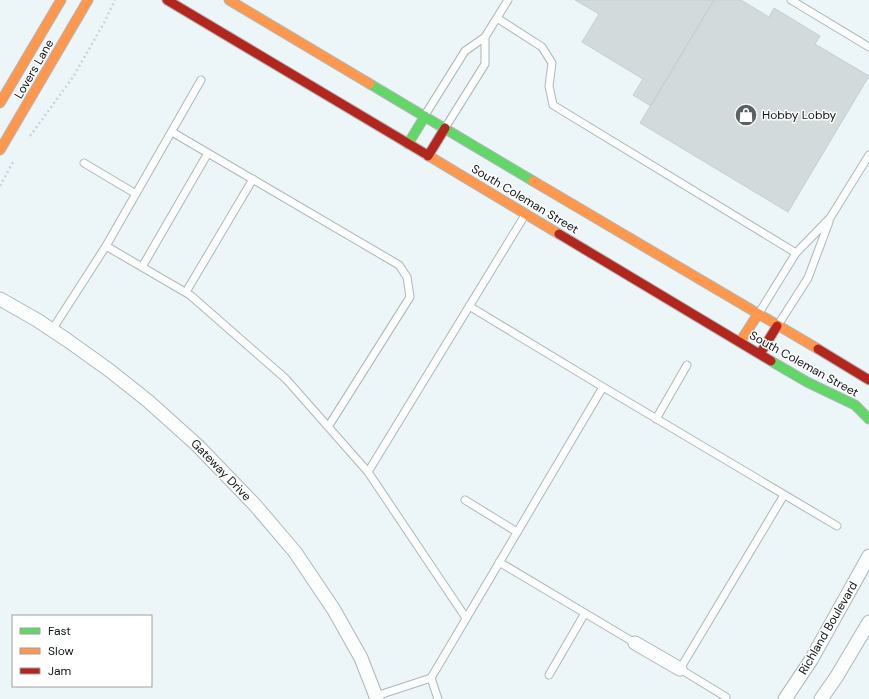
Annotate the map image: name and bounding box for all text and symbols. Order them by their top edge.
street label: Lovers Lane [11,36,58,102]
shop icon: Hobby Lobby [733,102,759,128]
place label: Hobby Lobby [762,107,836,123]
street label: South Coleman Street [468,161,582,237]
street label: South Coleman Street [747,327,862,401]
street label: Gateway Drive [187,436,255,505]
street label: Richland Boulevard [795,578,861,678]
legend [12,615,152,687]
text: Fast [48,623,71,639]
text: Slow [48,643,74,659]
text: Jam [48,663,71,679]

